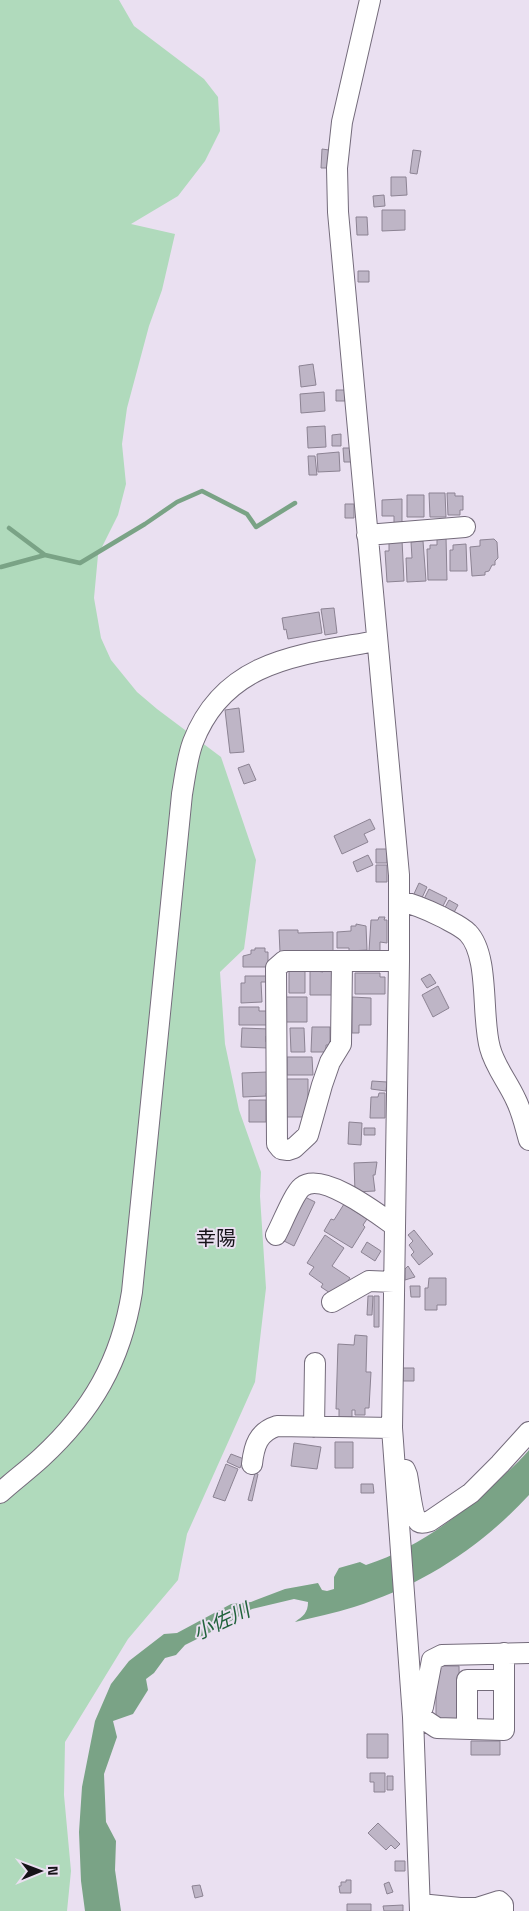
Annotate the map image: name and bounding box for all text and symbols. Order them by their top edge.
district label: 幸陽 [196,1222,236,1253]
water label: 小佐川 [187,1593,257,1648]
north arrow [15,1846,65,1896]
text: N [43,1866,64,1876]

